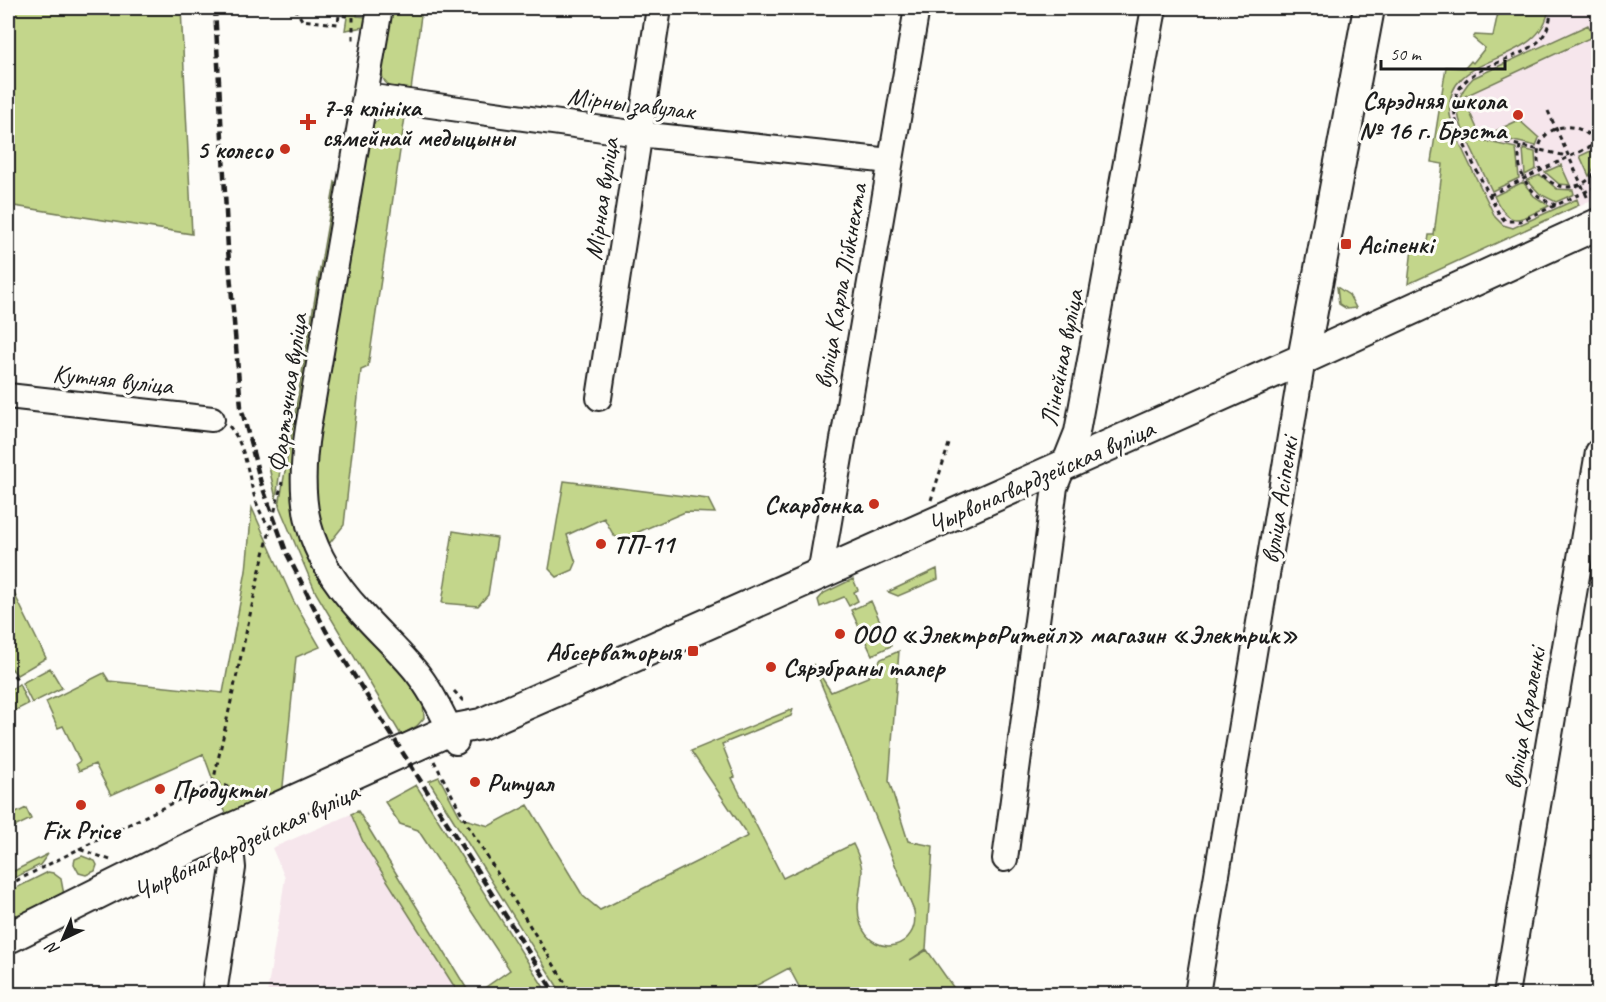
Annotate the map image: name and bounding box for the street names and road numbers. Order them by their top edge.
street label: Мірны завулак [566,79,699,129]
street label: Мірная вуліца [577,134,627,262]
street label: вуліца Карла Лібкнехта [806,180,875,391]
street label: Лінейная вуліца [1032,285,1091,429]
street label: Фартэчная вуліца [260,310,315,475]
street label: Кутняя вуліца [51,357,176,402]
street label: Чырвонагвардзейская вуліца [923,411,1161,541]
street label: вуліца Асіпенкі [1253,431,1306,566]
street label: вуліца Караленкі [1496,642,1554,791]
street label: Чырвонагвардзейская вуліца [129,774,365,908]

